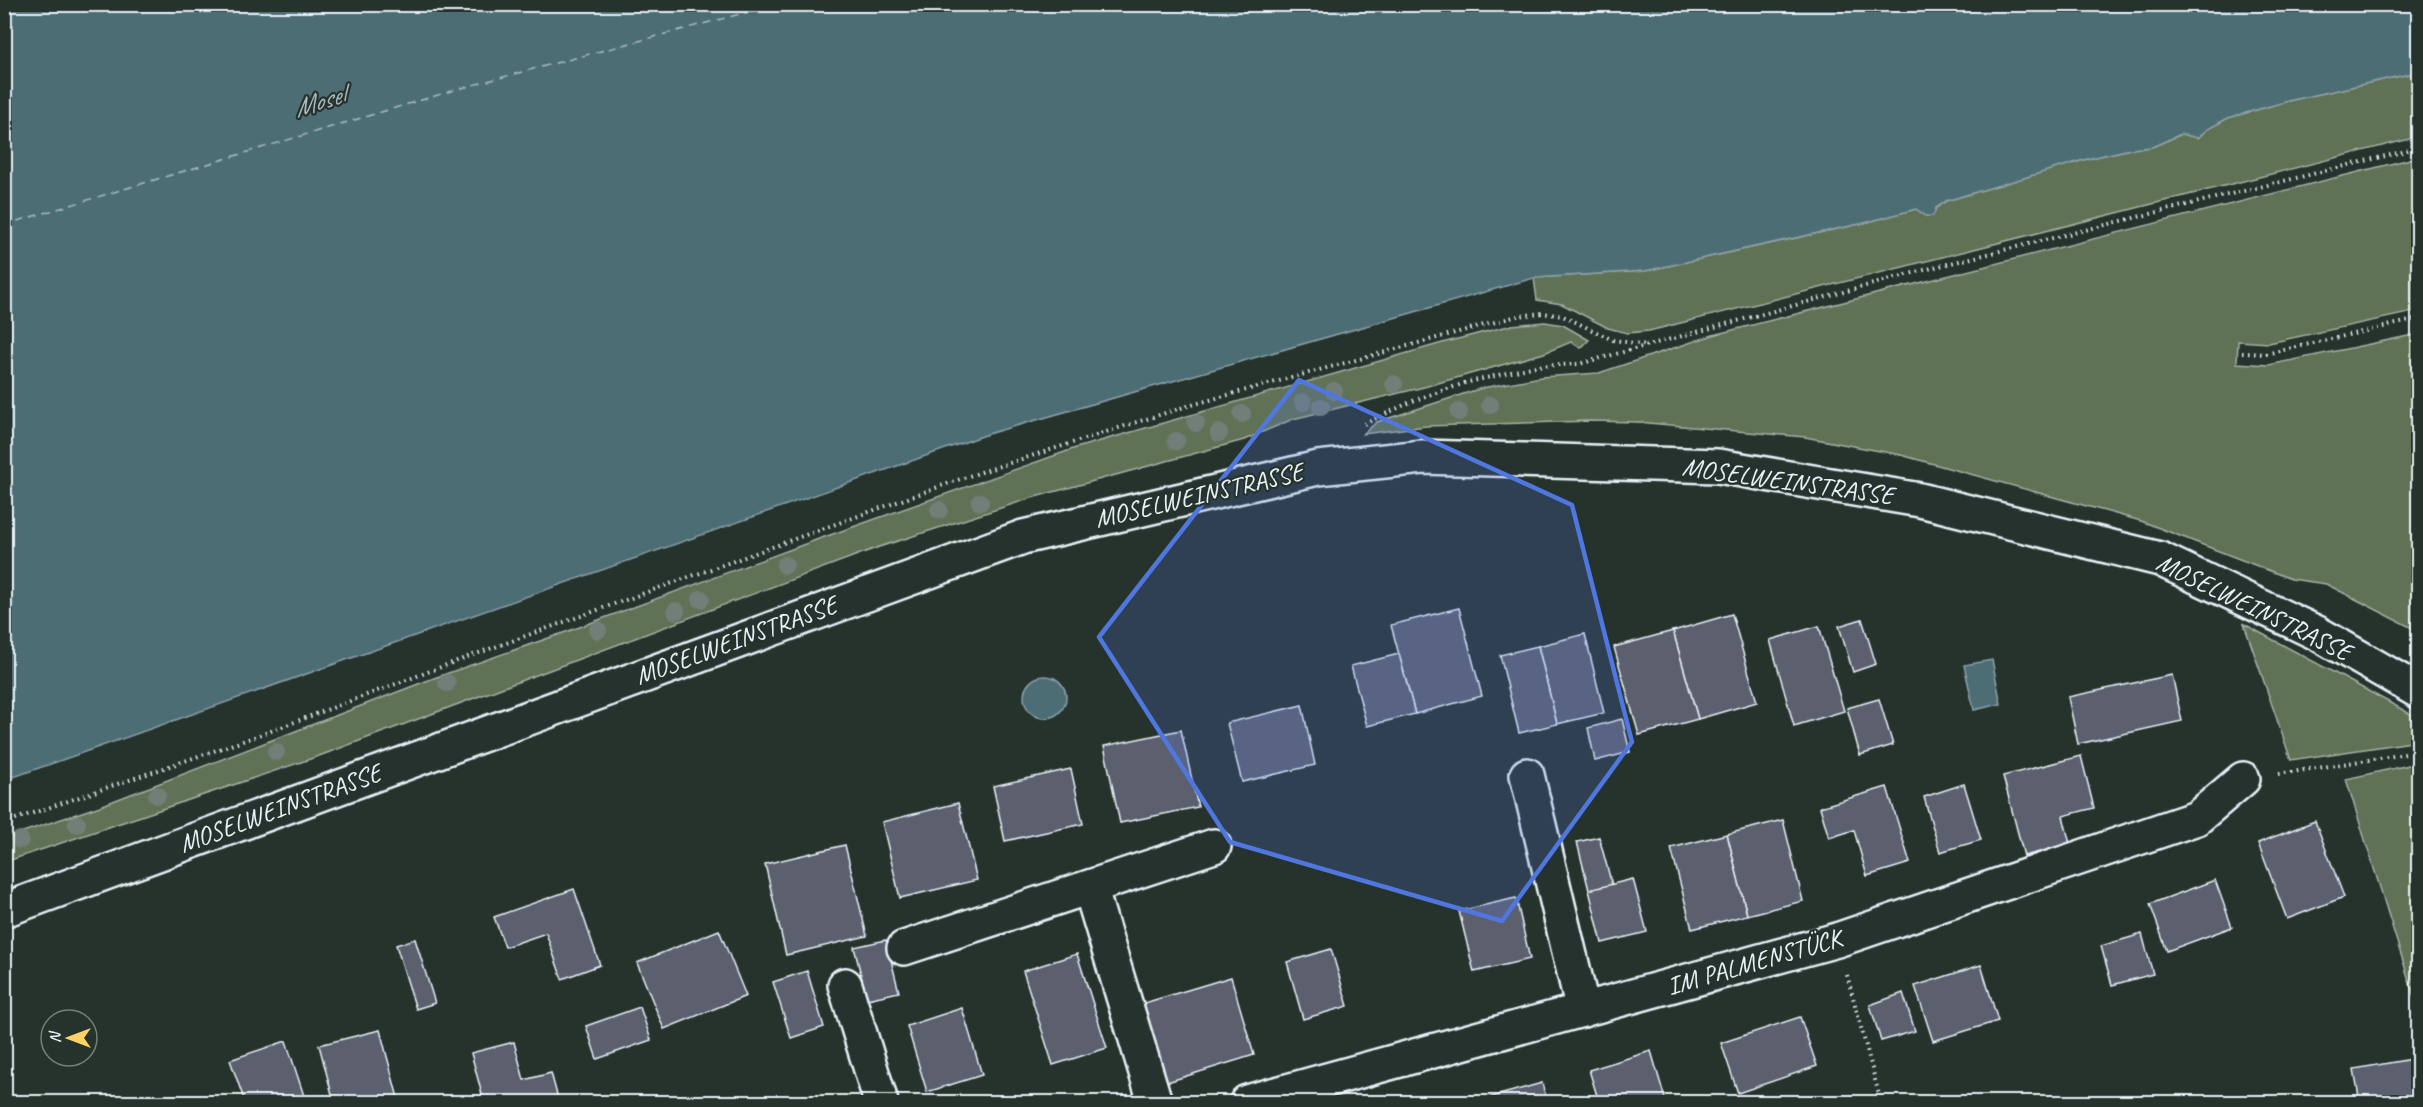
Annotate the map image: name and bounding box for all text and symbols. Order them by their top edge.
water label: Mosel [289,75,357,125]
street label: MOSELWEINSTRASSE [1680,450,1899,513]
street label: MOSELWEINSTRASSE [1092,454,1310,535]
street label: MOSELWEINSTRASSE [2151,546,2360,670]
street label: MOSELWEINSTRASSE [630,587,845,692]
street label: MOSELWEINSTRASSE [174,755,389,860]
street label: IM PALMENSTÜCK [1663,920,1849,1003]
north arrow [39,1008,99,1068]
text: N [45,1030,65,1043]

